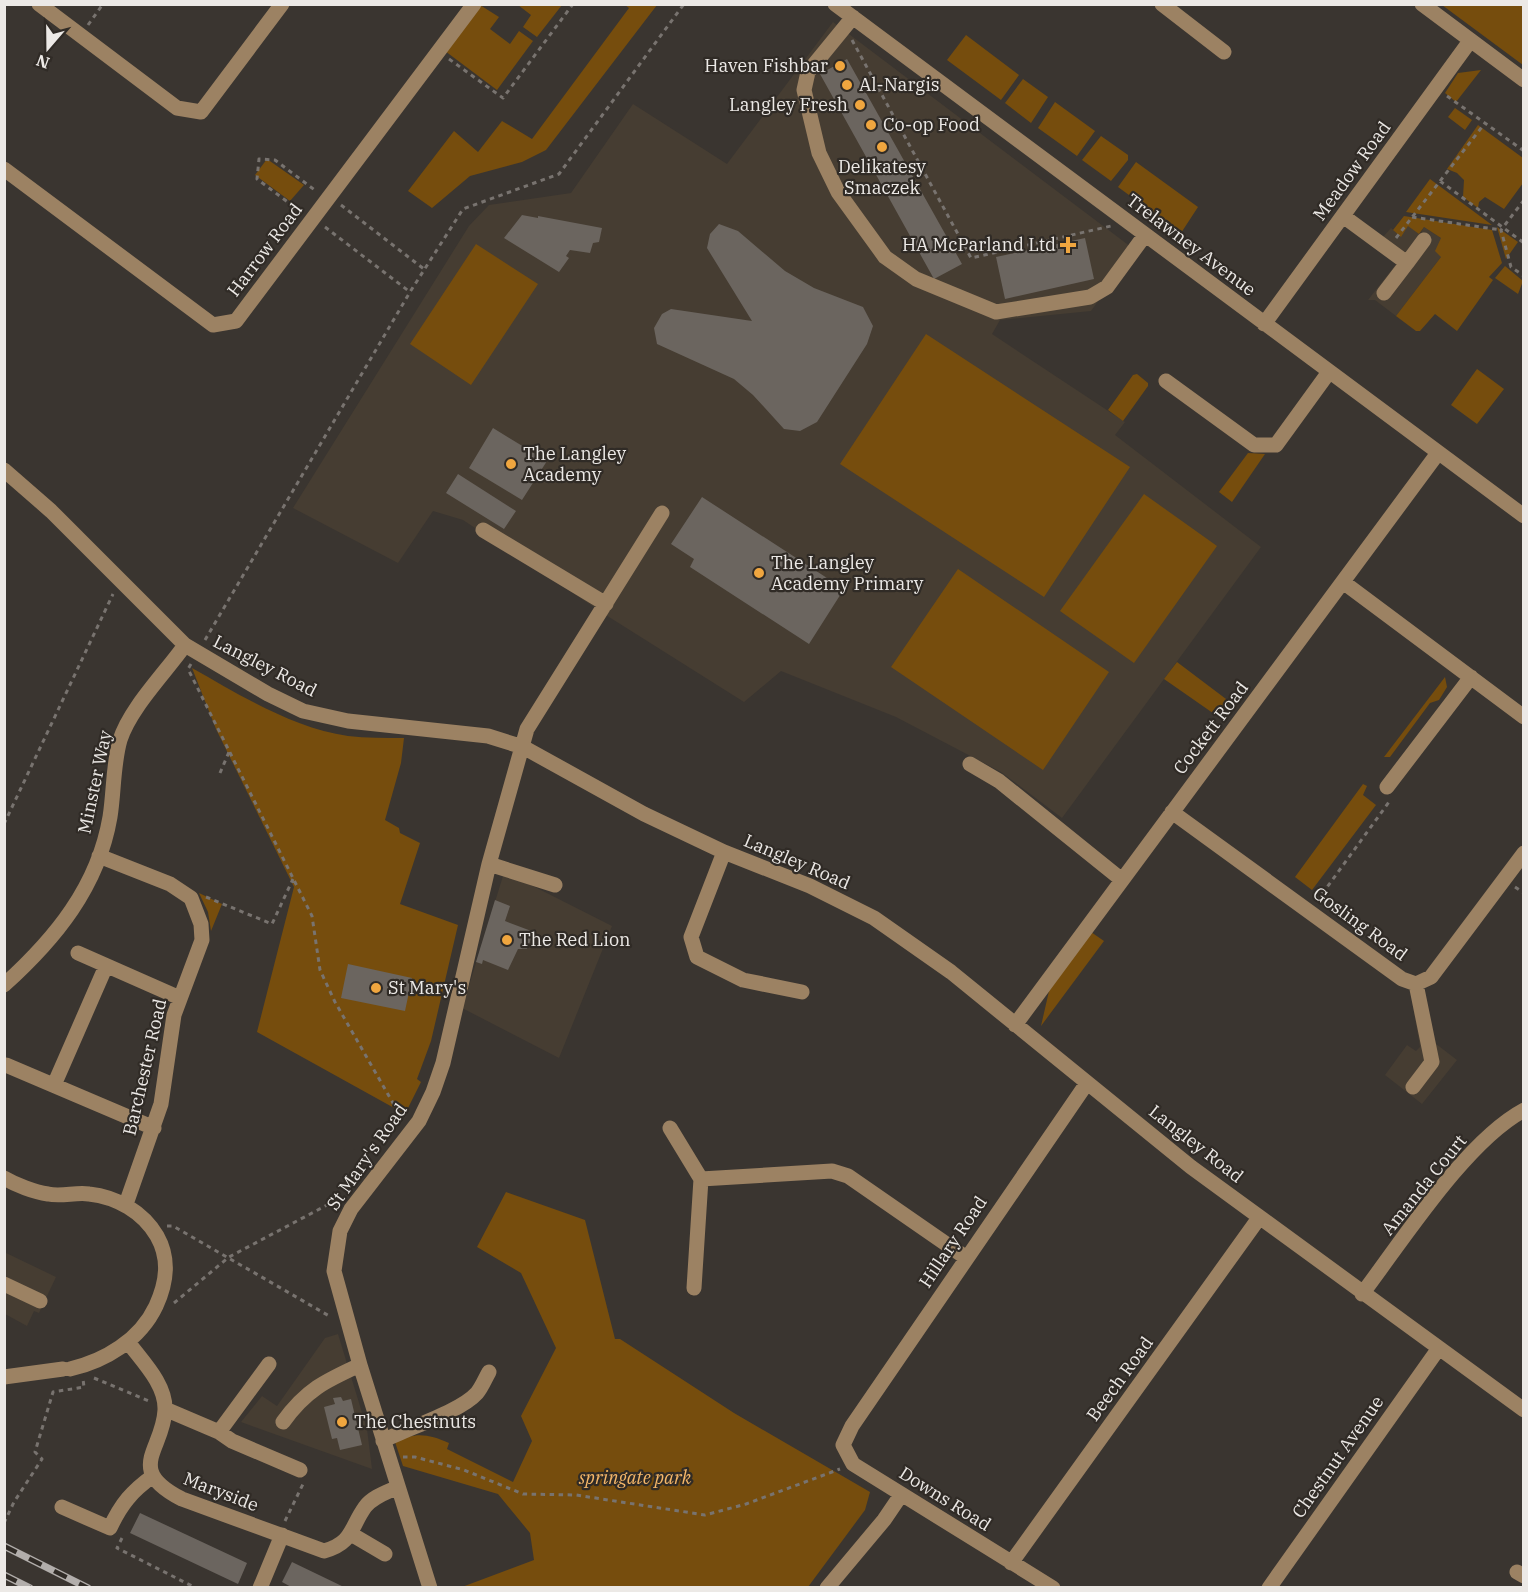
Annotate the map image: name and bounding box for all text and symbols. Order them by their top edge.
north arrow [18,18,78,78]
text: N [34,51,52,74]
place label: Haven Fishbar [704,54,828,77]
marker: Haven Fishbar [833,59,847,73]
place label: Al-Nargis [859,73,940,96]
marker: Al-Nargis [840,78,854,92]
place label: Langley Fresh [729,93,848,116]
marker: Langley Fresh [853,98,867,112]
place label: Co-op Food [883,113,980,136]
street label: Meadow Road [1308,116,1395,225]
marker: Co-op Food [864,118,878,132]
marker: Delikatesy Smaczek [875,140,889,154]
place label: Delikatesy Smaczek [838,155,926,199]
street label: Trelawney Avenue [1122,188,1261,301]
street label: Harrow Road [222,198,307,301]
place label: HA McParland Ltd [902,233,1056,256]
marker: HA McParland Ltd [1061,238,1075,252]
place label: The Langley Academy [523,442,627,486]
marker: The Langley Academy [504,457,518,471]
place label: The Langley Academy Primary [771,551,924,595]
marker: The Langley Academy Primary [752,566,766,580]
street label: Langley Road [209,630,321,702]
street label: Cockett Road [1168,677,1253,779]
street label: Minster Way [72,728,117,836]
street label: Langley Road [740,829,854,894]
street label: Gosling Road [1308,882,1412,966]
place label: The Red Lion [519,928,631,951]
marker: The Red Lion [500,933,514,947]
place label: St Mary's [388,976,466,999]
marker: St Mary's [369,981,383,995]
street label: Barchester Road [118,996,171,1138]
street label: St Mary's Road [321,1099,412,1215]
street label: Langley Road [1145,1100,1248,1188]
street label: Amanda Court [1376,1130,1471,1240]
street label: Hillary Road [913,1191,992,1292]
street label: Beech Road [1081,1332,1158,1426]
street label: Chestnut Avenue [1287,1391,1388,1522]
place label: The Chestnuts [354,1410,476,1433]
marker: The Chestnuts [335,1415,349,1429]
street label: Downs Road [895,1461,996,1536]
park label: springate park [579,1466,692,1489]
street label: Maryside [180,1467,262,1516]

